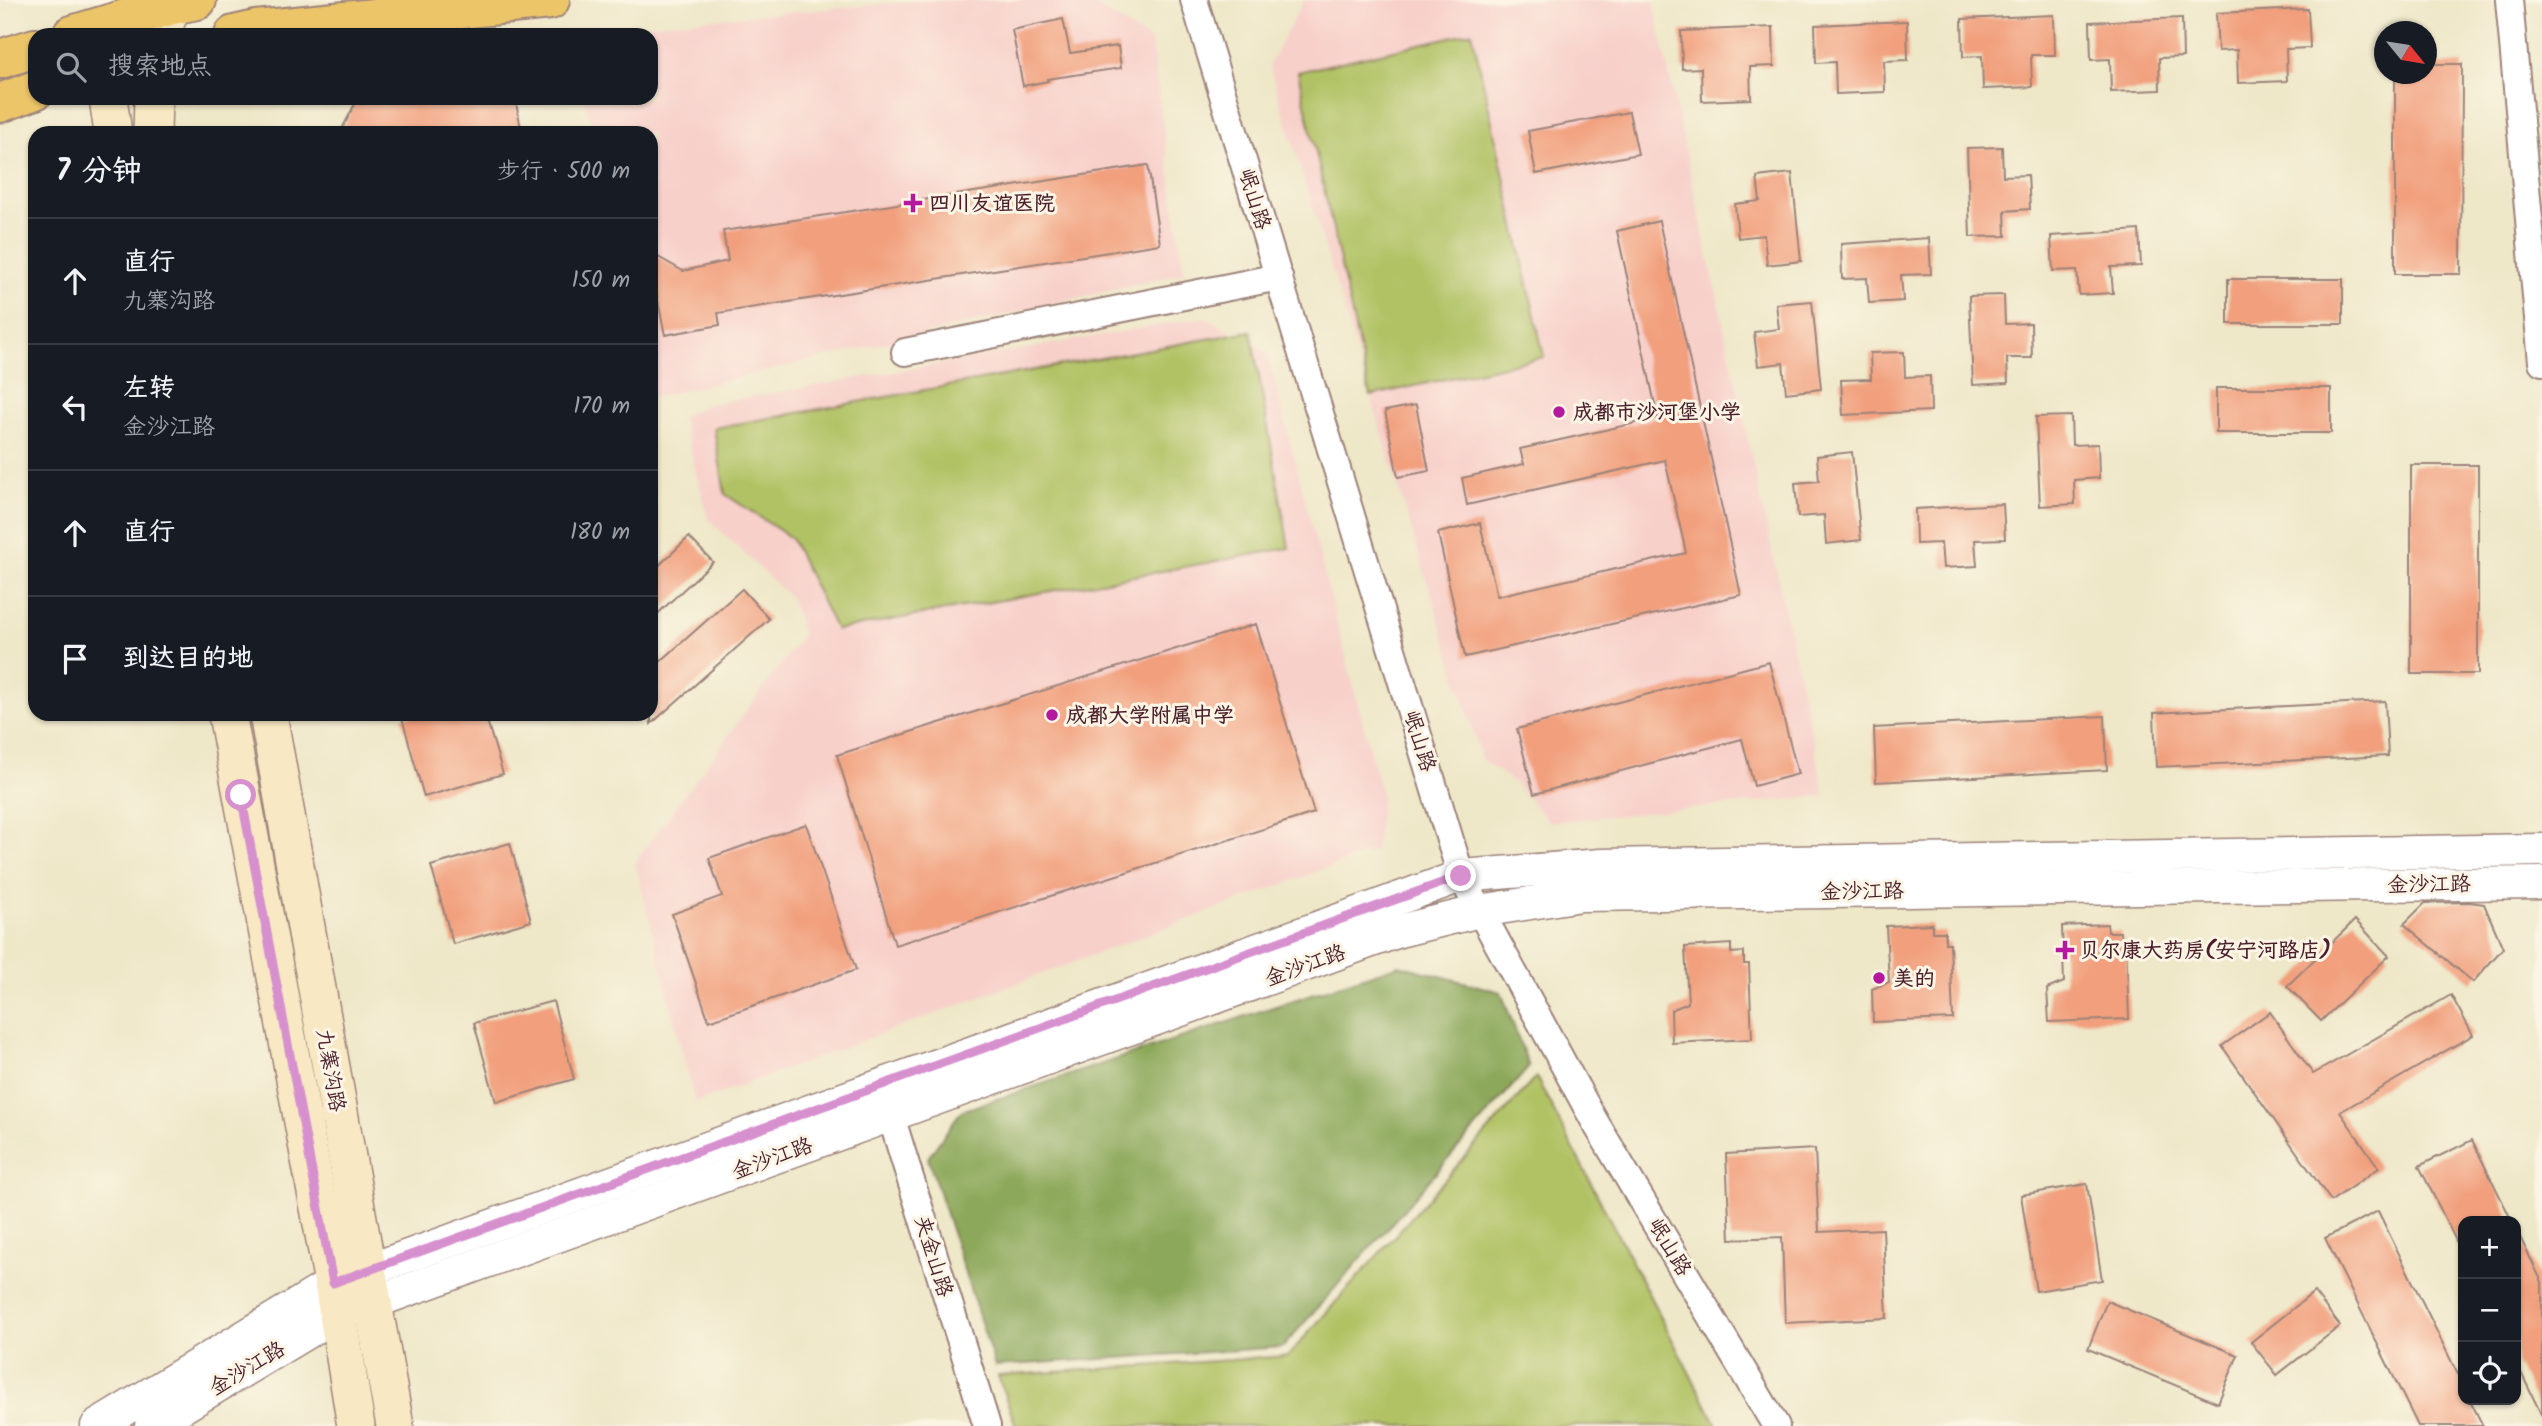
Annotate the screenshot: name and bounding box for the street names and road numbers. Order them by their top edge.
street label: 岷山路 [1229,164,1279,234]
street label: 岷山路 [1394,706,1444,776]
street label: 金沙江路 [2387,868,2471,903]
street label: 金沙江路 [1820,875,1904,910]
street label: 金沙江路 [1260,937,1351,996]
street label: 九寨沟路 [306,1026,353,1114]
street label: 金沙江路 [727,1130,818,1189]
street label: 夹金山路 [905,1211,961,1301]
street label: 岷山路 [1638,1212,1699,1283]
street label: 金沙江路 [203,1334,292,1405]

